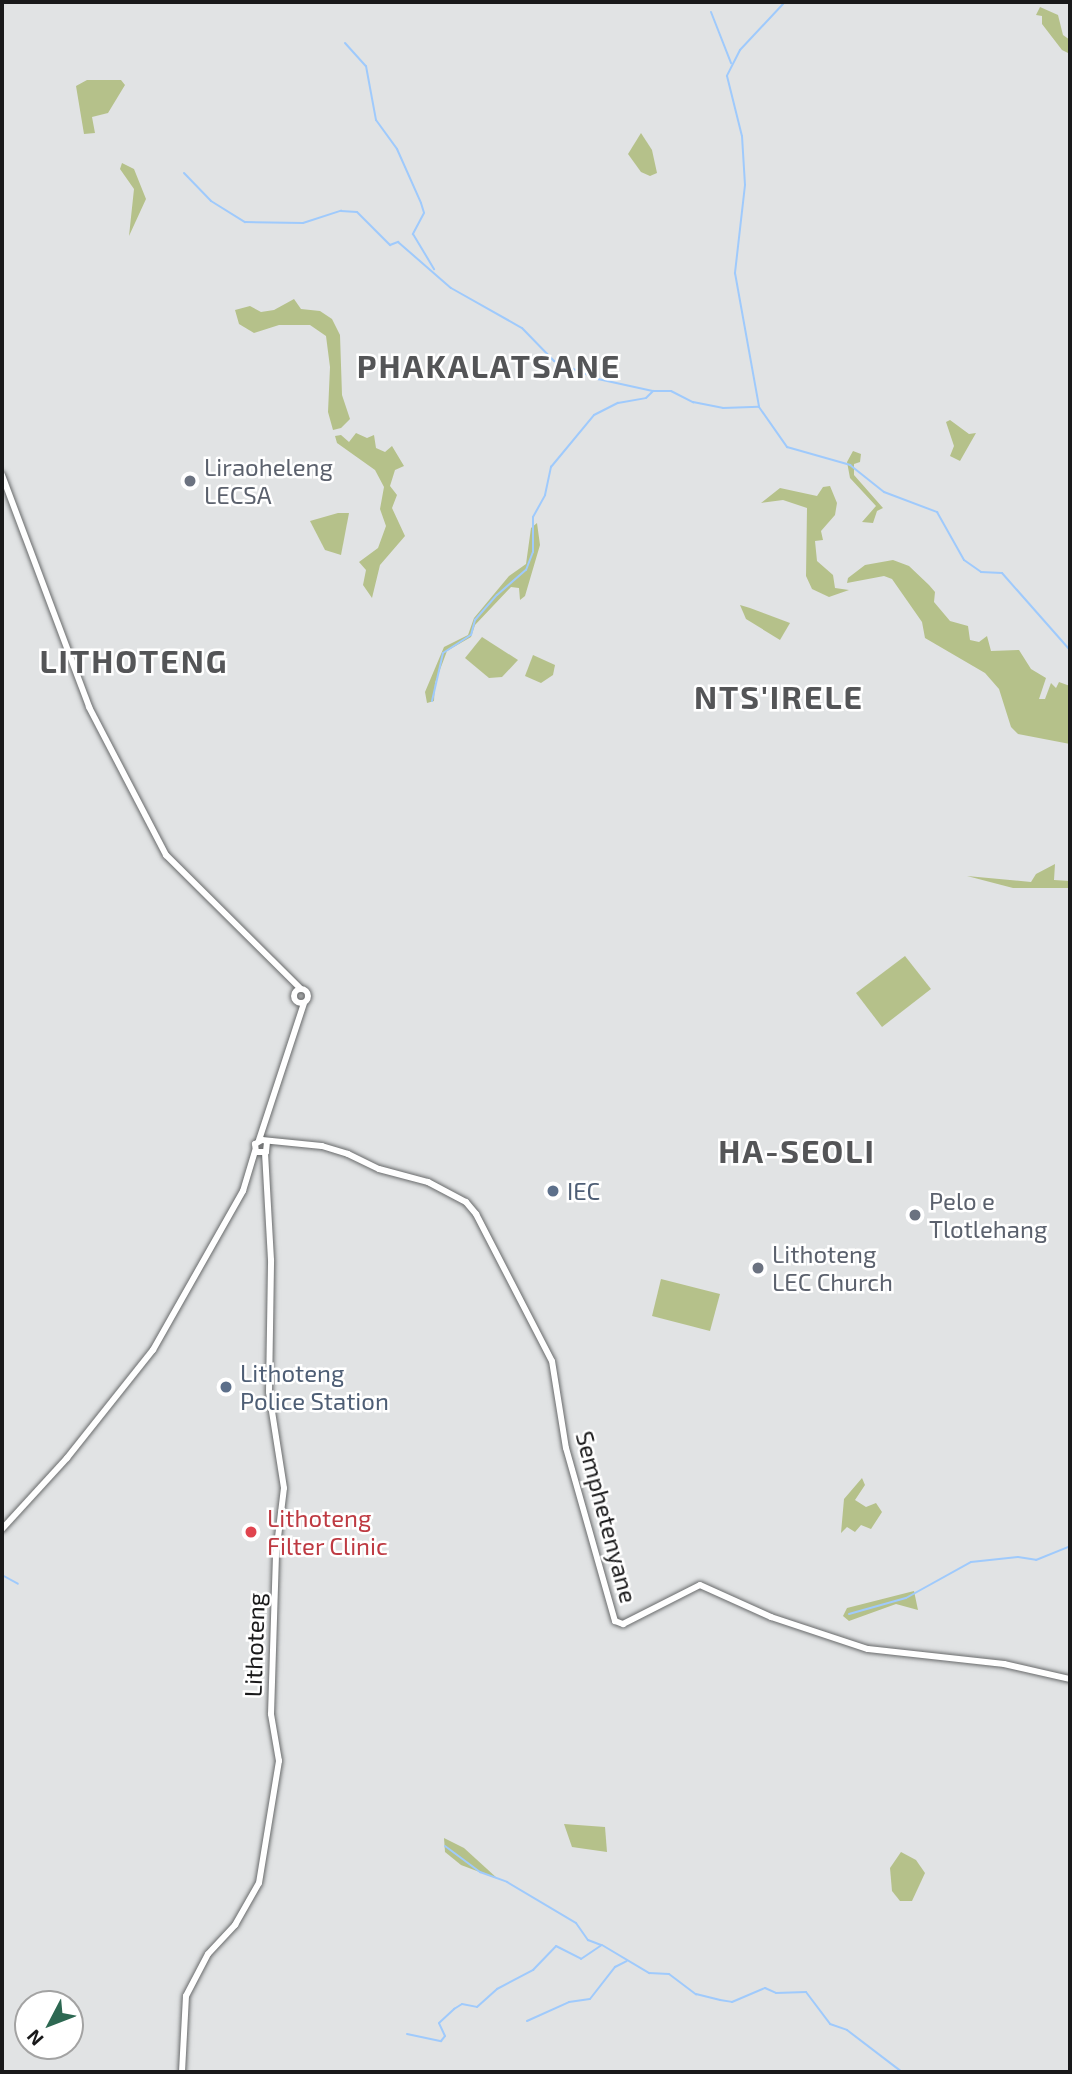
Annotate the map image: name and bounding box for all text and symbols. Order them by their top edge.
district label: PHAKALATSANE [358,346,620,384]
place label: Liraoheleng LECSA [204,453,333,509]
marker: Liraoheleng LECSA [182,473,198,489]
district label: LITHOTENG [41,641,227,679]
district label: NTS'IRELE [695,677,863,715]
district label: HA-SEOLI [719,1131,875,1169]
place label: IEC [567,1177,600,1205]
marker: IEC [545,1183,561,1199]
place label: Pelo e Tlotlehang [929,1187,1047,1243]
marker: Pelo e Tlotlehang [907,1207,923,1223]
place label: Lithoteng LEC Church [772,1240,893,1296]
marker: Lithoteng LEC Church [750,1260,766,1276]
place label: Lithoteng Police Station [240,1359,389,1415]
marker: Lithoteng Police Station [218,1379,234,1395]
street label: Semphetenyane [570,1428,644,1606]
place label: Lithoteng Filter Clinic [267,1504,388,1560]
marker: Lithoteng Filter Clinic [241,1522,261,1542]
street label: Lithoteng [238,1592,270,1698]
north arrow [14,1990,84,2060]
text: N [21,2025,48,2051]

